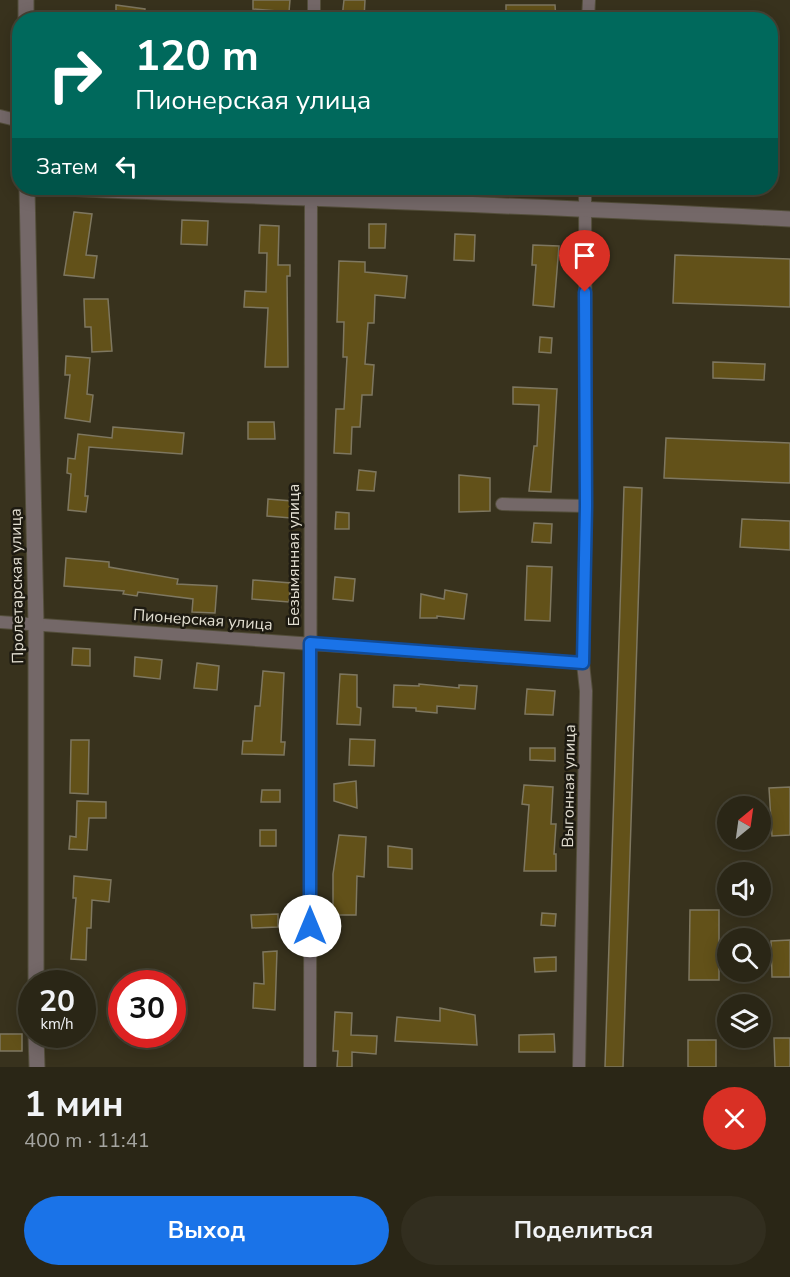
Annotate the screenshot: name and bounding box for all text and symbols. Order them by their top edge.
text: 120 m [135,28,259,85]
icon: right [36,36,114,114]
text: Пионерская улица [135,82,371,119]
icon: left [110,150,143,183]
text: Затем [36,152,98,182]
pin [559,230,610,292]
icon: arrive [568,239,601,272]
street label: Безымянная улица [283,484,305,626]
street label: Пролетарская улица [5,508,29,664]
street label: Пионерская улица [132,604,274,636]
street label: Выгонная улица [557,724,581,848]
north arrow [717,796,771,850]
map controls [717,796,771,1048]
button: sound [717,862,771,916]
position arrow [278,894,342,958]
button: search [717,928,771,982]
speed limit sign: 30 [108,970,186,1048]
text: 20 [39,981,75,1022]
button: layers [717,994,771,1048]
text: km/h [40,1014,74,1034]
text: 1 мин [24,1080,124,1129]
button: close [703,1087,766,1150]
text: 400 m · 11:41 [24,1127,150,1154]
button: Выход [24,1196,389,1265]
button: Поделиться [401,1196,766,1265]

